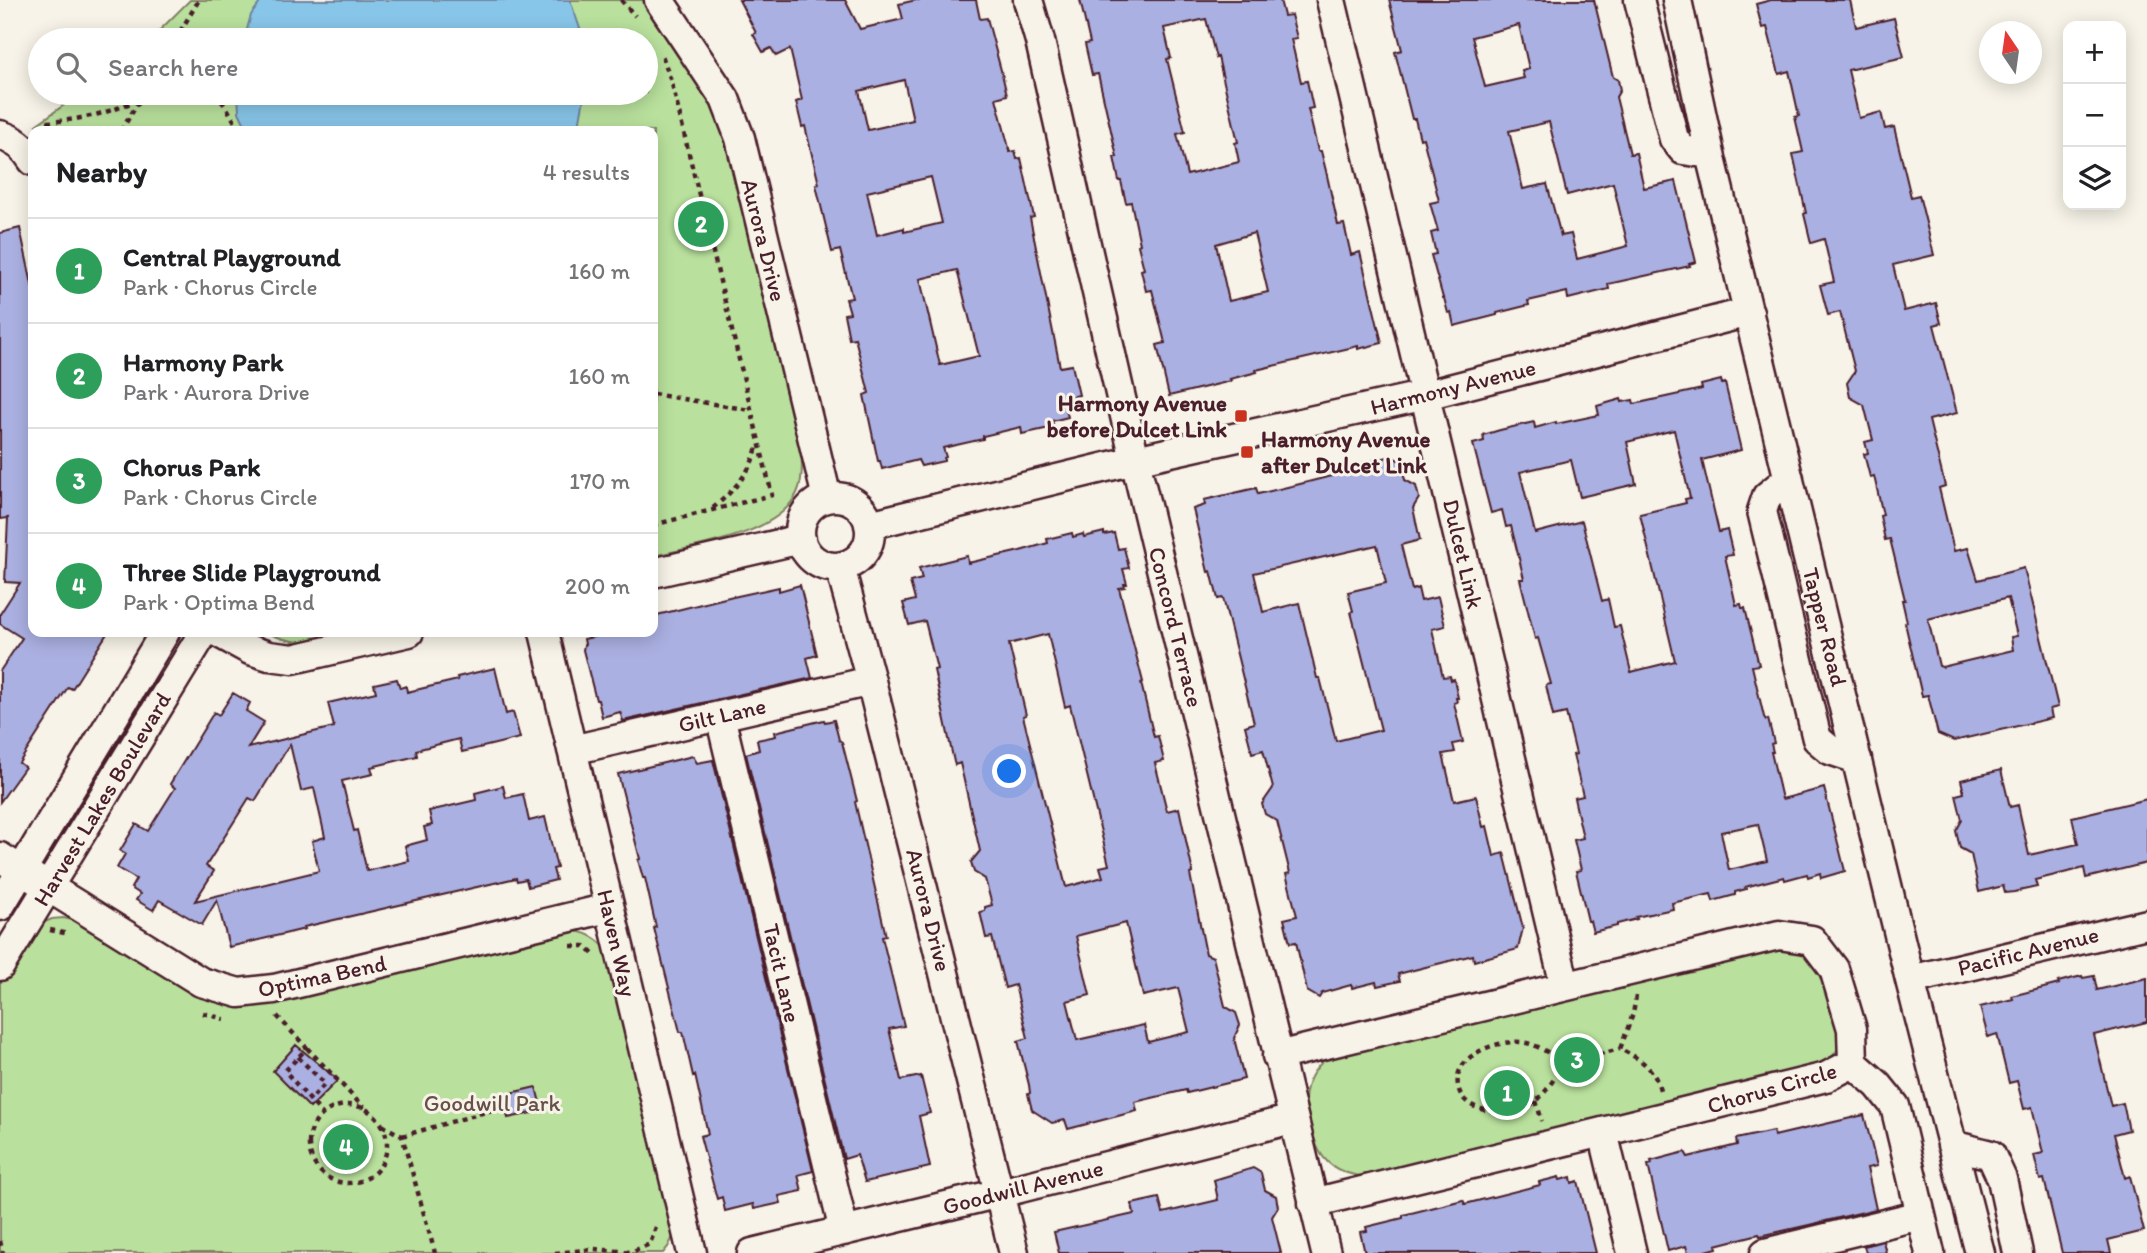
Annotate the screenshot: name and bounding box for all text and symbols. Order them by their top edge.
north arrow [1979,21,2042,84]
map controls [2063,21,2126,210]
button: + [2063,21,2126,84]
search box [28,28,658,105]
icon: search [52,48,90,86]
text: Search here [108,51,238,83]
button: − [2063,84,2126,147]
button: layers [2063,147,2126,210]
text: Nearby [56,153,147,190]
text: 4 results [543,158,630,186]
street label: Aurora Drive [735,176,793,304]
pin: 2 [678,198,724,250]
text: Central Playground [123,241,341,273]
text: 1 [74,257,84,285]
text: 160 m [568,257,630,285]
text: Park · Chorus Circle [123,273,318,301]
text: Harmony Park [123,346,283,378]
street label: Harmony Avenue [1367,353,1539,421]
text: 2 [73,362,85,390]
text: 160 m [568,362,630,390]
text: Park · Aurora Drive [123,378,310,406]
place label: Harmony Avenue before Dulcet Link [1046,389,1227,443]
marker: Harmony Avenue before Dulcet Link [1233,408,1249,424]
place label: Harmony Avenue after Dulcet Link [1261,425,1430,479]
marker: Harmony Avenue after Dulcet Link [1239,444,1255,460]
text: Chorus Park [123,451,261,483]
text: 3 [73,467,85,495]
text: 170 m [569,467,630,495]
text: Park · Chorus Circle [123,483,318,511]
street label: Dulcet Link [1437,496,1489,612]
street label: Concord Terrace [1143,544,1209,710]
text: Three Slide Playground [123,556,381,588]
street label: Tapper Road [1797,565,1853,690]
text: 4 [72,572,86,600]
text: 200 m [565,572,630,600]
text: Park · Optima Bend [123,588,315,616]
street label: Harvest Lakes Boulevard [27,687,177,911]
street label: Gilt Lane [675,691,769,739]
your location [992,754,1026,788]
street label: Aurora Drive [900,846,958,974]
street label: Haven Way [591,887,643,999]
street label: Pacific Avenue [1955,920,2101,982]
street label: Tacit Lane [757,921,807,1025]
street label: Optima Bend [255,949,389,1003]
pin: 3 [1554,1034,1600,1086]
street label: Chorus Circle [1704,1056,1840,1120]
pin: 1 [1484,1067,1530,1119]
park label: Goodwill Park [424,1089,560,1117]
pin: 4 [323,1121,369,1173]
street label: Goodwill Avenue [940,1153,1106,1221]

